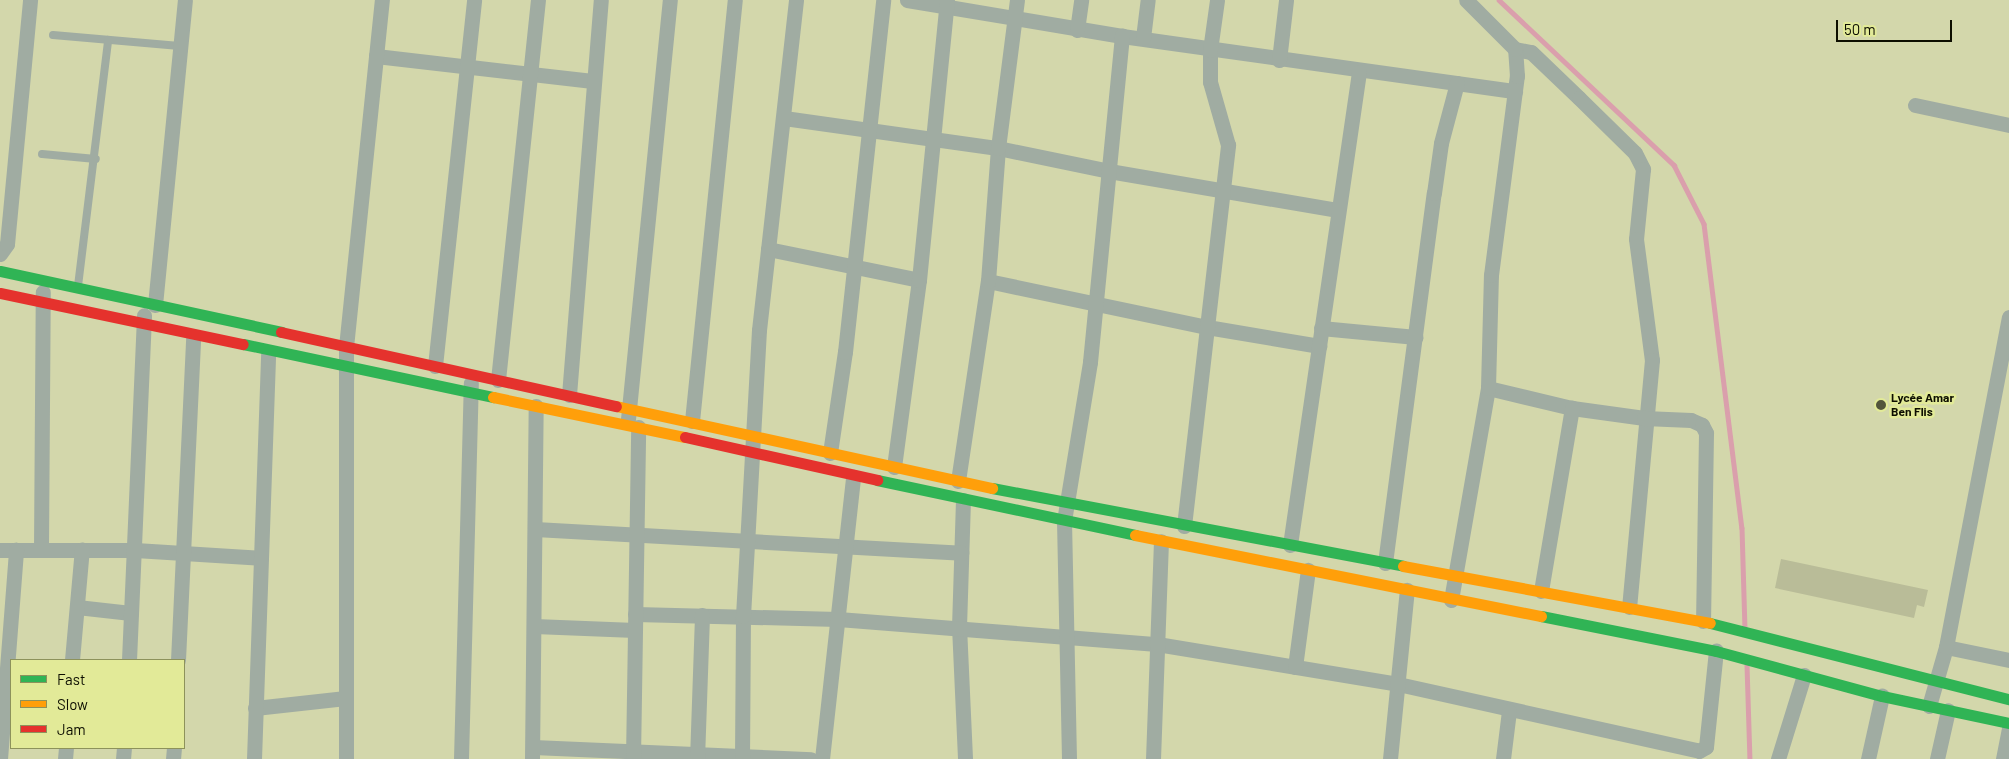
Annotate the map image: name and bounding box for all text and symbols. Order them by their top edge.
scale bar [1839,10,1955,42]
text: 50 m [1844,20,1876,38]
place label: Lycée Amar Ben Flis [1891,391,1954,419]
marker: Lycée Amar Ben Flis [1875,399,1887,411]
legend [10,659,185,749]
text: Fast [57,670,85,688]
text: Slow [57,695,88,713]
text: Jam [57,720,86,738]

